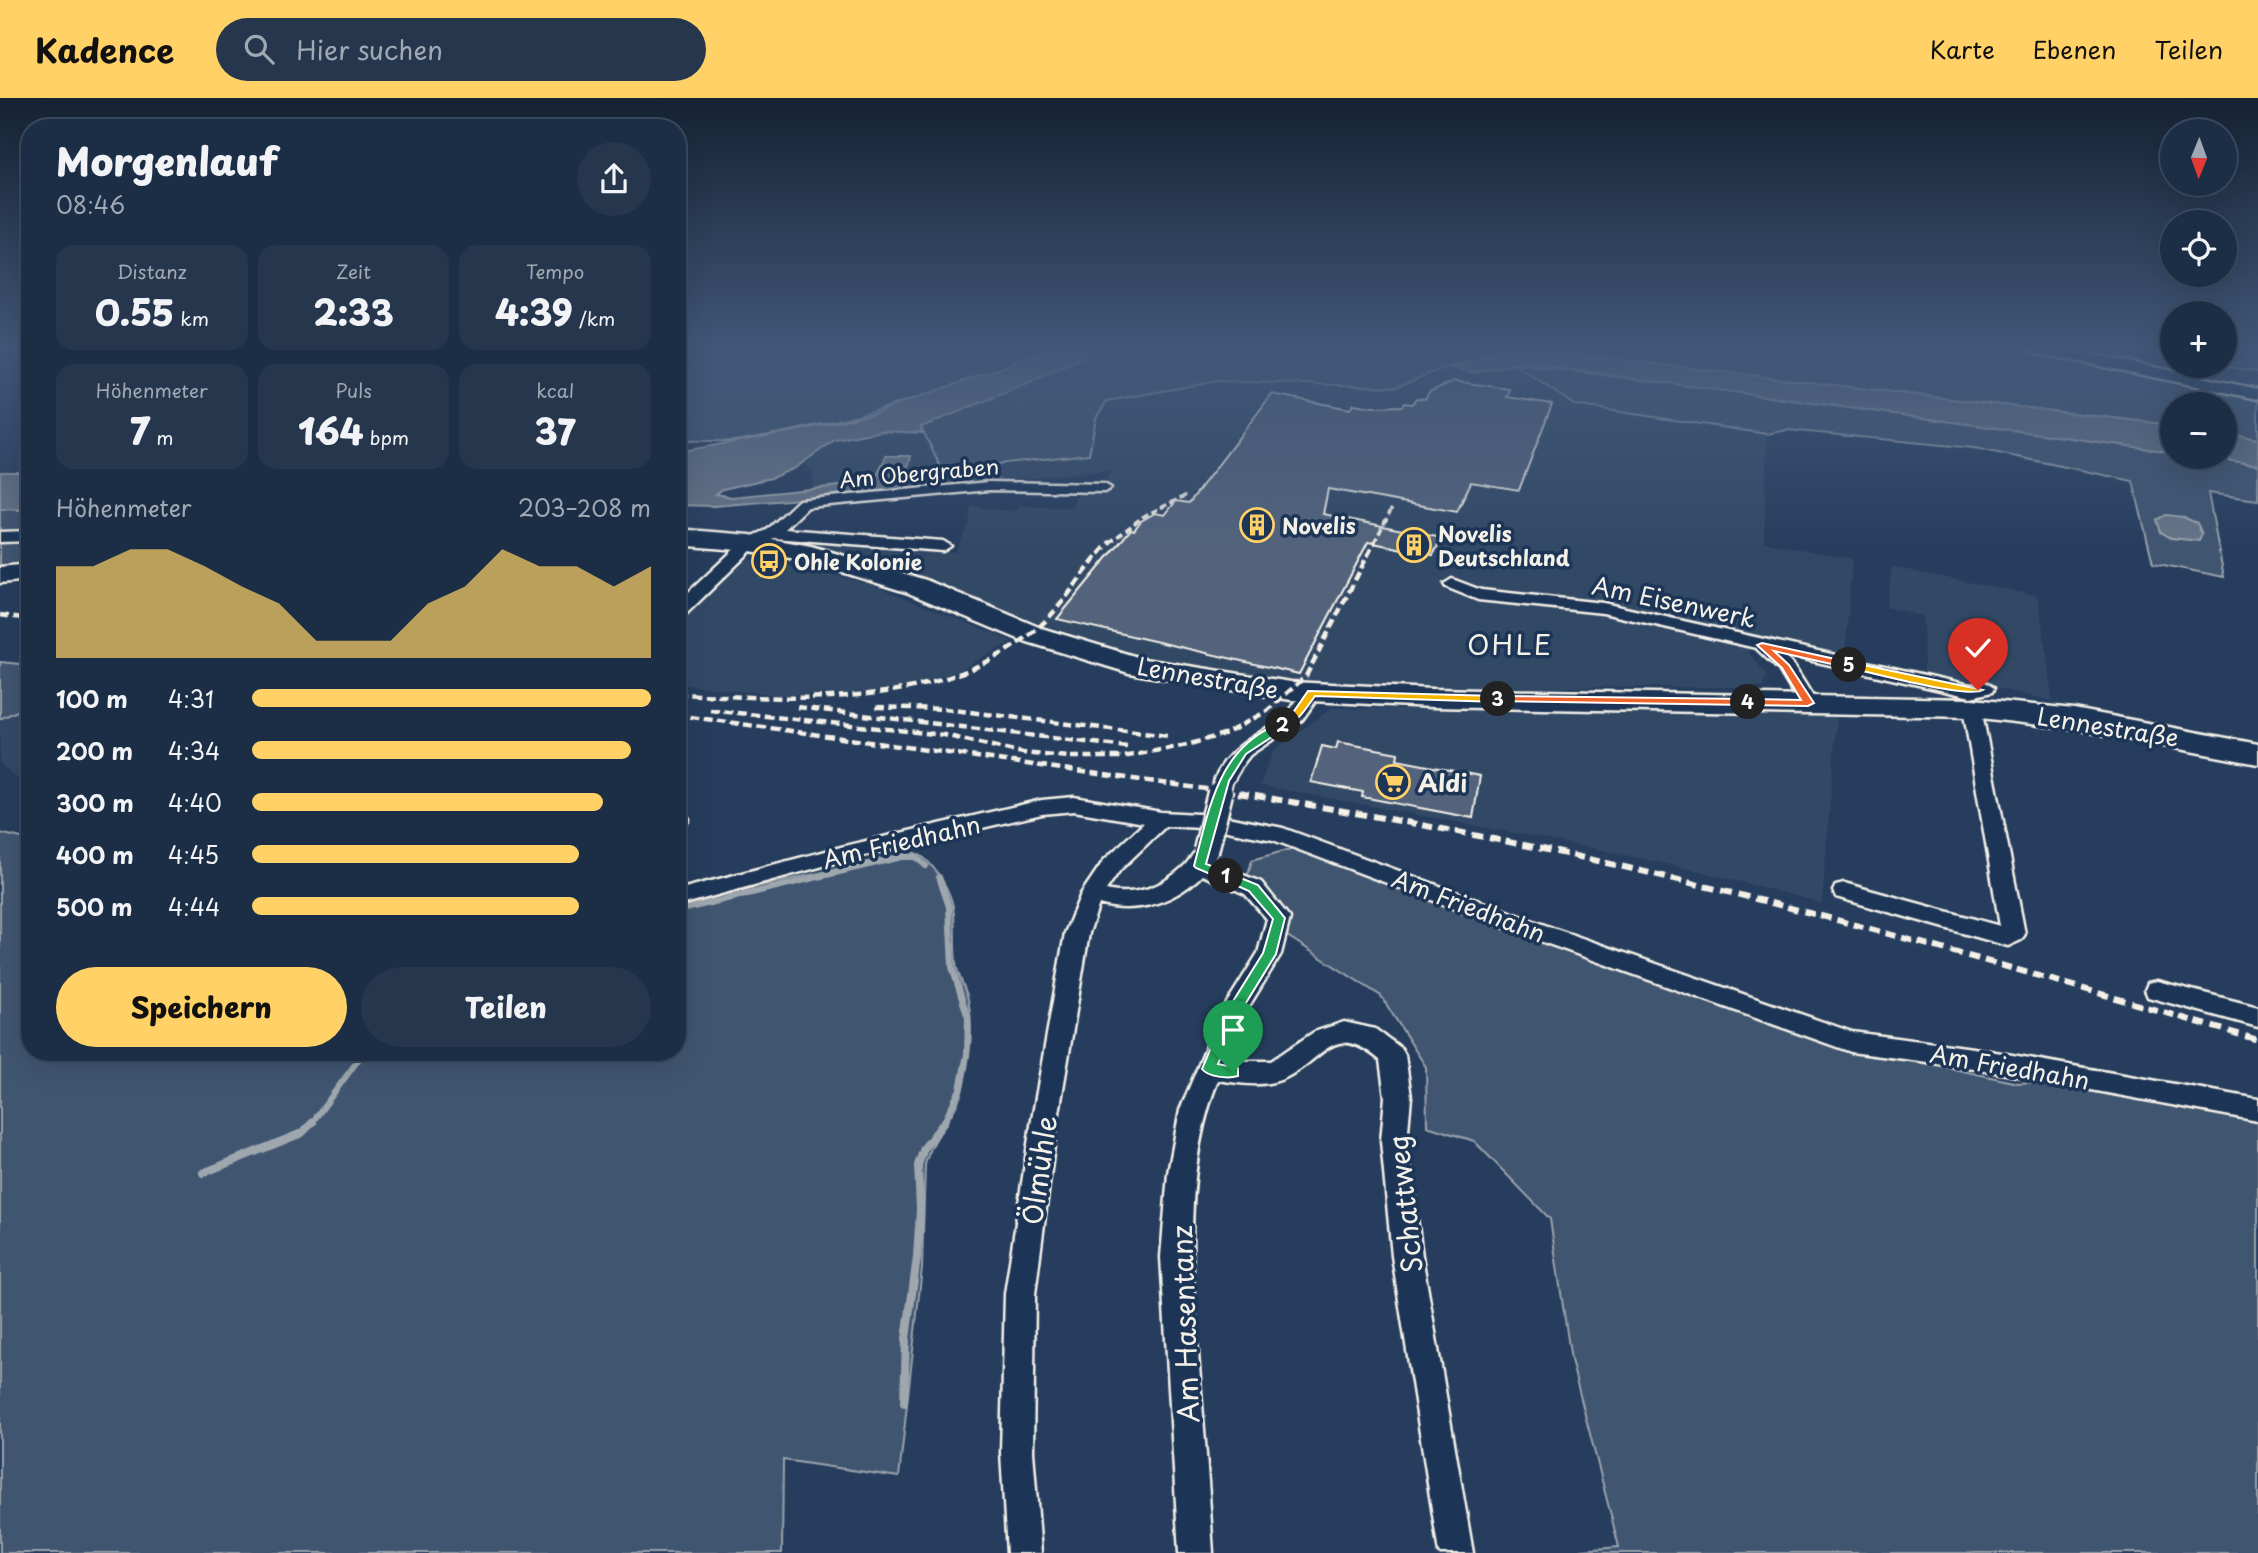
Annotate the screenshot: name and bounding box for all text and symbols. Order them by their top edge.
search box [216,18,706,81]
text: Kadence [35,24,174,74]
icon: search [240,30,278,68]
text: Hier suchen [296,30,443,69]
text: Karte [1930,31,1995,67]
text: Ebenen [2033,31,2116,67]
text: Teilen [2154,31,2223,67]
north arrow [2160,119,2236,196]
map controls [2160,119,2237,469]
text: Morgenlauf [56,132,278,189]
button: share [577,142,651,216]
text: 08:46 [56,187,125,222]
button: locate [2160,210,2237,287]
text: Distanz [117,257,187,285]
text: Zeit [336,257,371,285]
text: Tempo [526,257,584,285]
text: 0.55 [95,285,174,338]
text: 2:33 [313,285,394,338]
text: 4:39 [495,285,573,338]
button: + [2160,301,2237,378]
text: km [174,304,209,332]
text: /km [573,304,615,332]
text: Höhenmeter [96,376,208,404]
text: Puls [335,376,372,404]
text: kcal [536,376,574,404]
button: − [2160,392,2237,469]
text: 7 [130,404,150,457]
text: 164 [298,404,364,457]
text: 37 [535,404,576,457]
text: m [150,423,174,451]
text: bpm [364,423,409,451]
street label: Am Obergraben [838,449,1000,495]
text: Höhenmeter [56,490,192,525]
text: 203–208 m [518,490,651,525]
building icon: Novelis [1238,506,1276,544]
place label: Novelis [1282,509,1356,541]
place label: Novelis Deutschland [1438,517,1570,573]
building icon: Novelis Deutschland [1395,526,1433,564]
bus stop icon: Ohle Kolonie [750,542,788,580]
place label: Ohle Kolonie [794,545,922,577]
street label: Am Eisenwerk [1589,566,1759,636]
pin [1948,618,2008,690]
district label: OHLE [1467,622,1553,665]
icon: check [1959,629,1997,667]
street label: Lennestraße [1135,647,1281,707]
pin: 5 [1832,648,1867,682]
text: 5 [1842,650,1855,678]
text: 100 m [56,681,128,716]
text: 4:31 [168,681,214,716]
pin: 3 [1480,682,1516,716]
text: 3 [1491,684,1504,712]
pin: 4 [1730,684,1766,720]
text: 4 [1741,687,1754,715]
street label: Lennestraße [2035,697,2181,755]
pin: 2 [1266,708,1300,742]
text: 2 [1276,710,1289,738]
text: 200 m [56,733,133,768]
text: 4:34 [168,733,220,768]
supermarket icon: Aldi [1374,763,1412,801]
place label: Aldi [1418,764,1467,800]
text: 300 m [56,785,134,820]
text: 4:40 [168,785,222,820]
street label: Am Friedhahn [818,805,984,877]
text: 400 m [56,837,134,872]
text: 4:45 [168,837,219,872]
pin: 1 [1208,858,1244,894]
street label: Am Friedhahn [1387,859,1551,951]
text: 1 [1221,861,1230,889]
text: 500 m [56,889,133,924]
text: 4:44 [168,889,220,924]
button: Speichern [56,967,347,1047]
button: Teilen [361,967,651,1047]
pin [1203,1000,1263,1072]
icon: arrive [1214,1011,1252,1049]
street label: Am Friedhahn [1927,1034,2093,1098]
street label: Ölmühle [1009,1112,1067,1228]
street label: Schattweg [1375,1133,1433,1275]
street label: Am Hasentanz [1159,1224,1209,1424]

